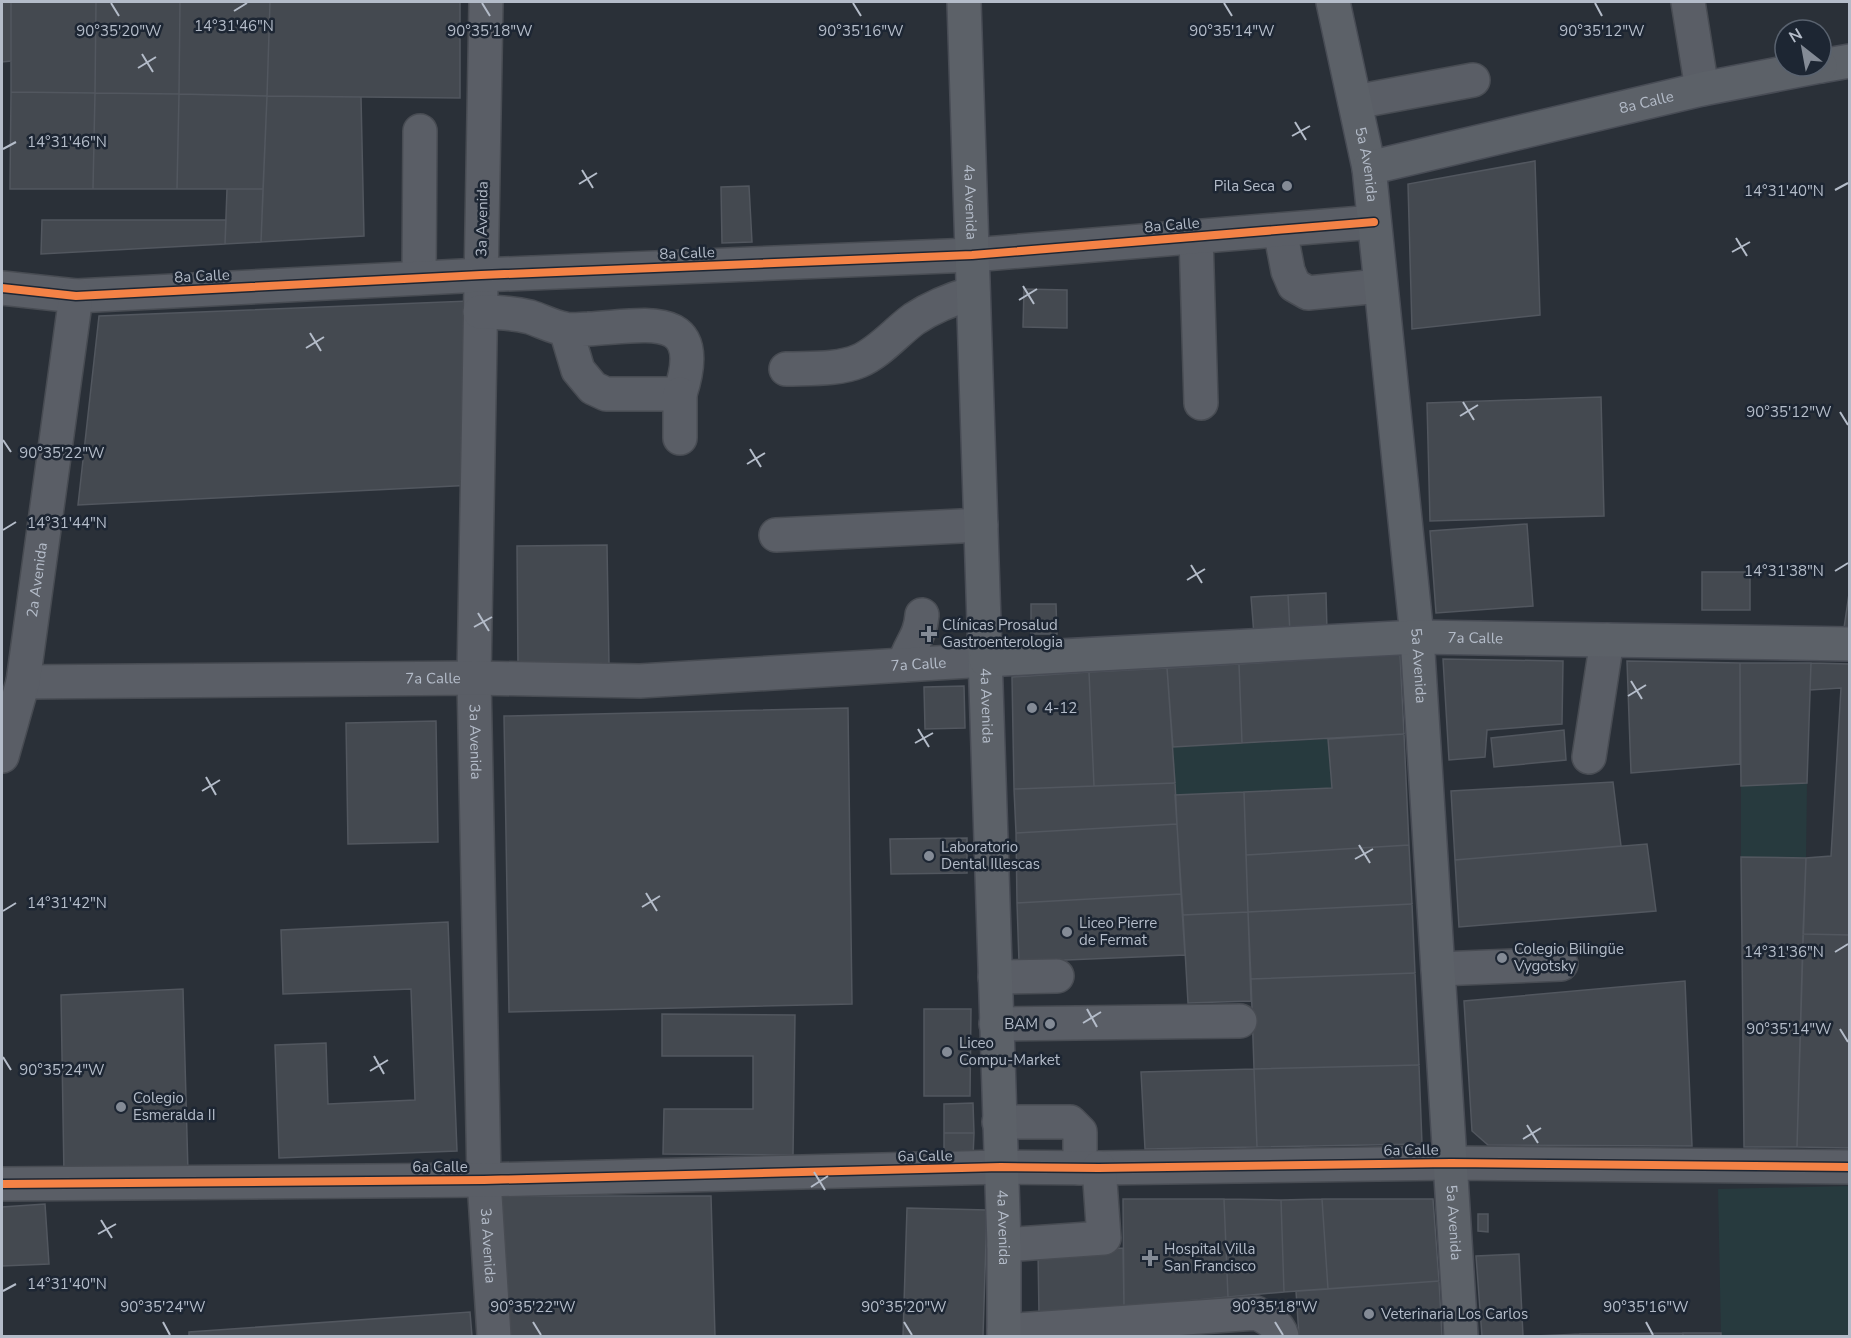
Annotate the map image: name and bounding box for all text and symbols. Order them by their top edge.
text: 14°31'46"N [194,16,274,36]
north arrow [1773,18,1833,78]
text: 90°35'20"W [76,21,162,41]
text: 90°35'18"W [447,21,533,41]
text: 90°35'16"W [818,21,904,41]
text: 90°35'14"W [1189,21,1275,41]
text: 90°35'12"W [1559,21,1645,41]
text: N [1785,23,1807,49]
street label: 8a Calle [1617,86,1676,118]
street label: 5a Avenida [1350,125,1382,203]
text: 14°31'46"N [27,132,107,152]
street label: 4a Avenida [959,164,982,240]
place label: Pila Seca [1214,176,1275,196]
marker: Pila Seca [1280,179,1294,193]
street label: 3a Avenida [471,181,493,257]
text: 14°31'40"N [1744,181,1824,201]
street label: 8a Calle [1144,213,1200,237]
street label: 8a Calle [659,242,715,264]
street label: 8a Calle [174,265,230,287]
text: 90°35'12"W [1746,402,1832,422]
text: 90°35'22"W [19,443,105,463]
text: 14°31'44"N [27,513,107,533]
street label: 2a Avenida [22,541,52,619]
text: 14°31'38"N [1744,561,1824,581]
place label: Clínicas Prosalud Gastroenterologia [942,615,1063,652]
marker: Clínicas Prosalud Gastroenterologia [920,625,938,643]
street label: 5a Avenida [1406,627,1431,704]
street label: 7a Calle [1447,627,1503,648]
street label: 7a Calle [890,652,947,676]
street label: 4a Avenida [975,667,998,744]
street label: 7a Calle [405,668,461,689]
place label: 4-12 [1044,698,1077,718]
marker: 4-12 [1025,701,1039,715]
street label: 3a Avenida [465,704,486,780]
place label: Laboratorio Dental Illescas [941,837,1040,874]
marker: Laboratorio Dental Illescas [922,849,936,863]
text: 14°31'42"N [27,893,107,913]
place label: Liceo Pierre de Fermat [1079,913,1157,950]
marker: Liceo Pierre de Fermat [1060,925,1074,939]
place label: Colegio Bilingüe Vygotsky [1513,939,1624,976]
text: 14°31'36"N [1744,942,1824,962]
marker: Colegio Bilingüe Vygotsky [1495,951,1509,965]
place label: BAM [1004,1014,1038,1034]
marker: BAM [1043,1017,1057,1031]
text: 90°35'14"W [1746,1019,1832,1039]
place label: Liceo Compu-Market [959,1033,1061,1070]
marker: Liceo Compu-Market [940,1045,954,1059]
text: 90°35'24"W [19,1060,105,1080]
place label: Colegio Esmeralda II [133,1088,216,1125]
marker: Colegio Esmeralda II [114,1100,128,1114]
street label: 6a Calle [1383,1140,1439,1160]
street label: 6a Calle [897,1146,953,1166]
street label: 6a Calle [412,1157,468,1177]
street label: 5a Avenida [1441,1184,1466,1261]
street label: 4a Avenida [992,1189,1014,1265]
street label: 3a Avenida [476,1207,501,1284]
place label: Hospital Villa San Francisco [1164,1239,1256,1276]
marker: Hospital Villa San Francisco [1141,1249,1159,1267]
text: 14°31'40"N [27,1274,107,1294]
text: 90°35'24"W [120,1297,206,1317]
text: 90°35'22"W [490,1297,576,1317]
text: 90°35'20"W [861,1297,947,1317]
text: 90°35'18"W [1232,1297,1318,1317]
text: 90°35'16"W [1603,1297,1689,1317]
place label: Veterinaria Los Carlos [1380,1304,1528,1324]
marker: Veterinaria Los Carlos [1362,1307,1376,1321]

